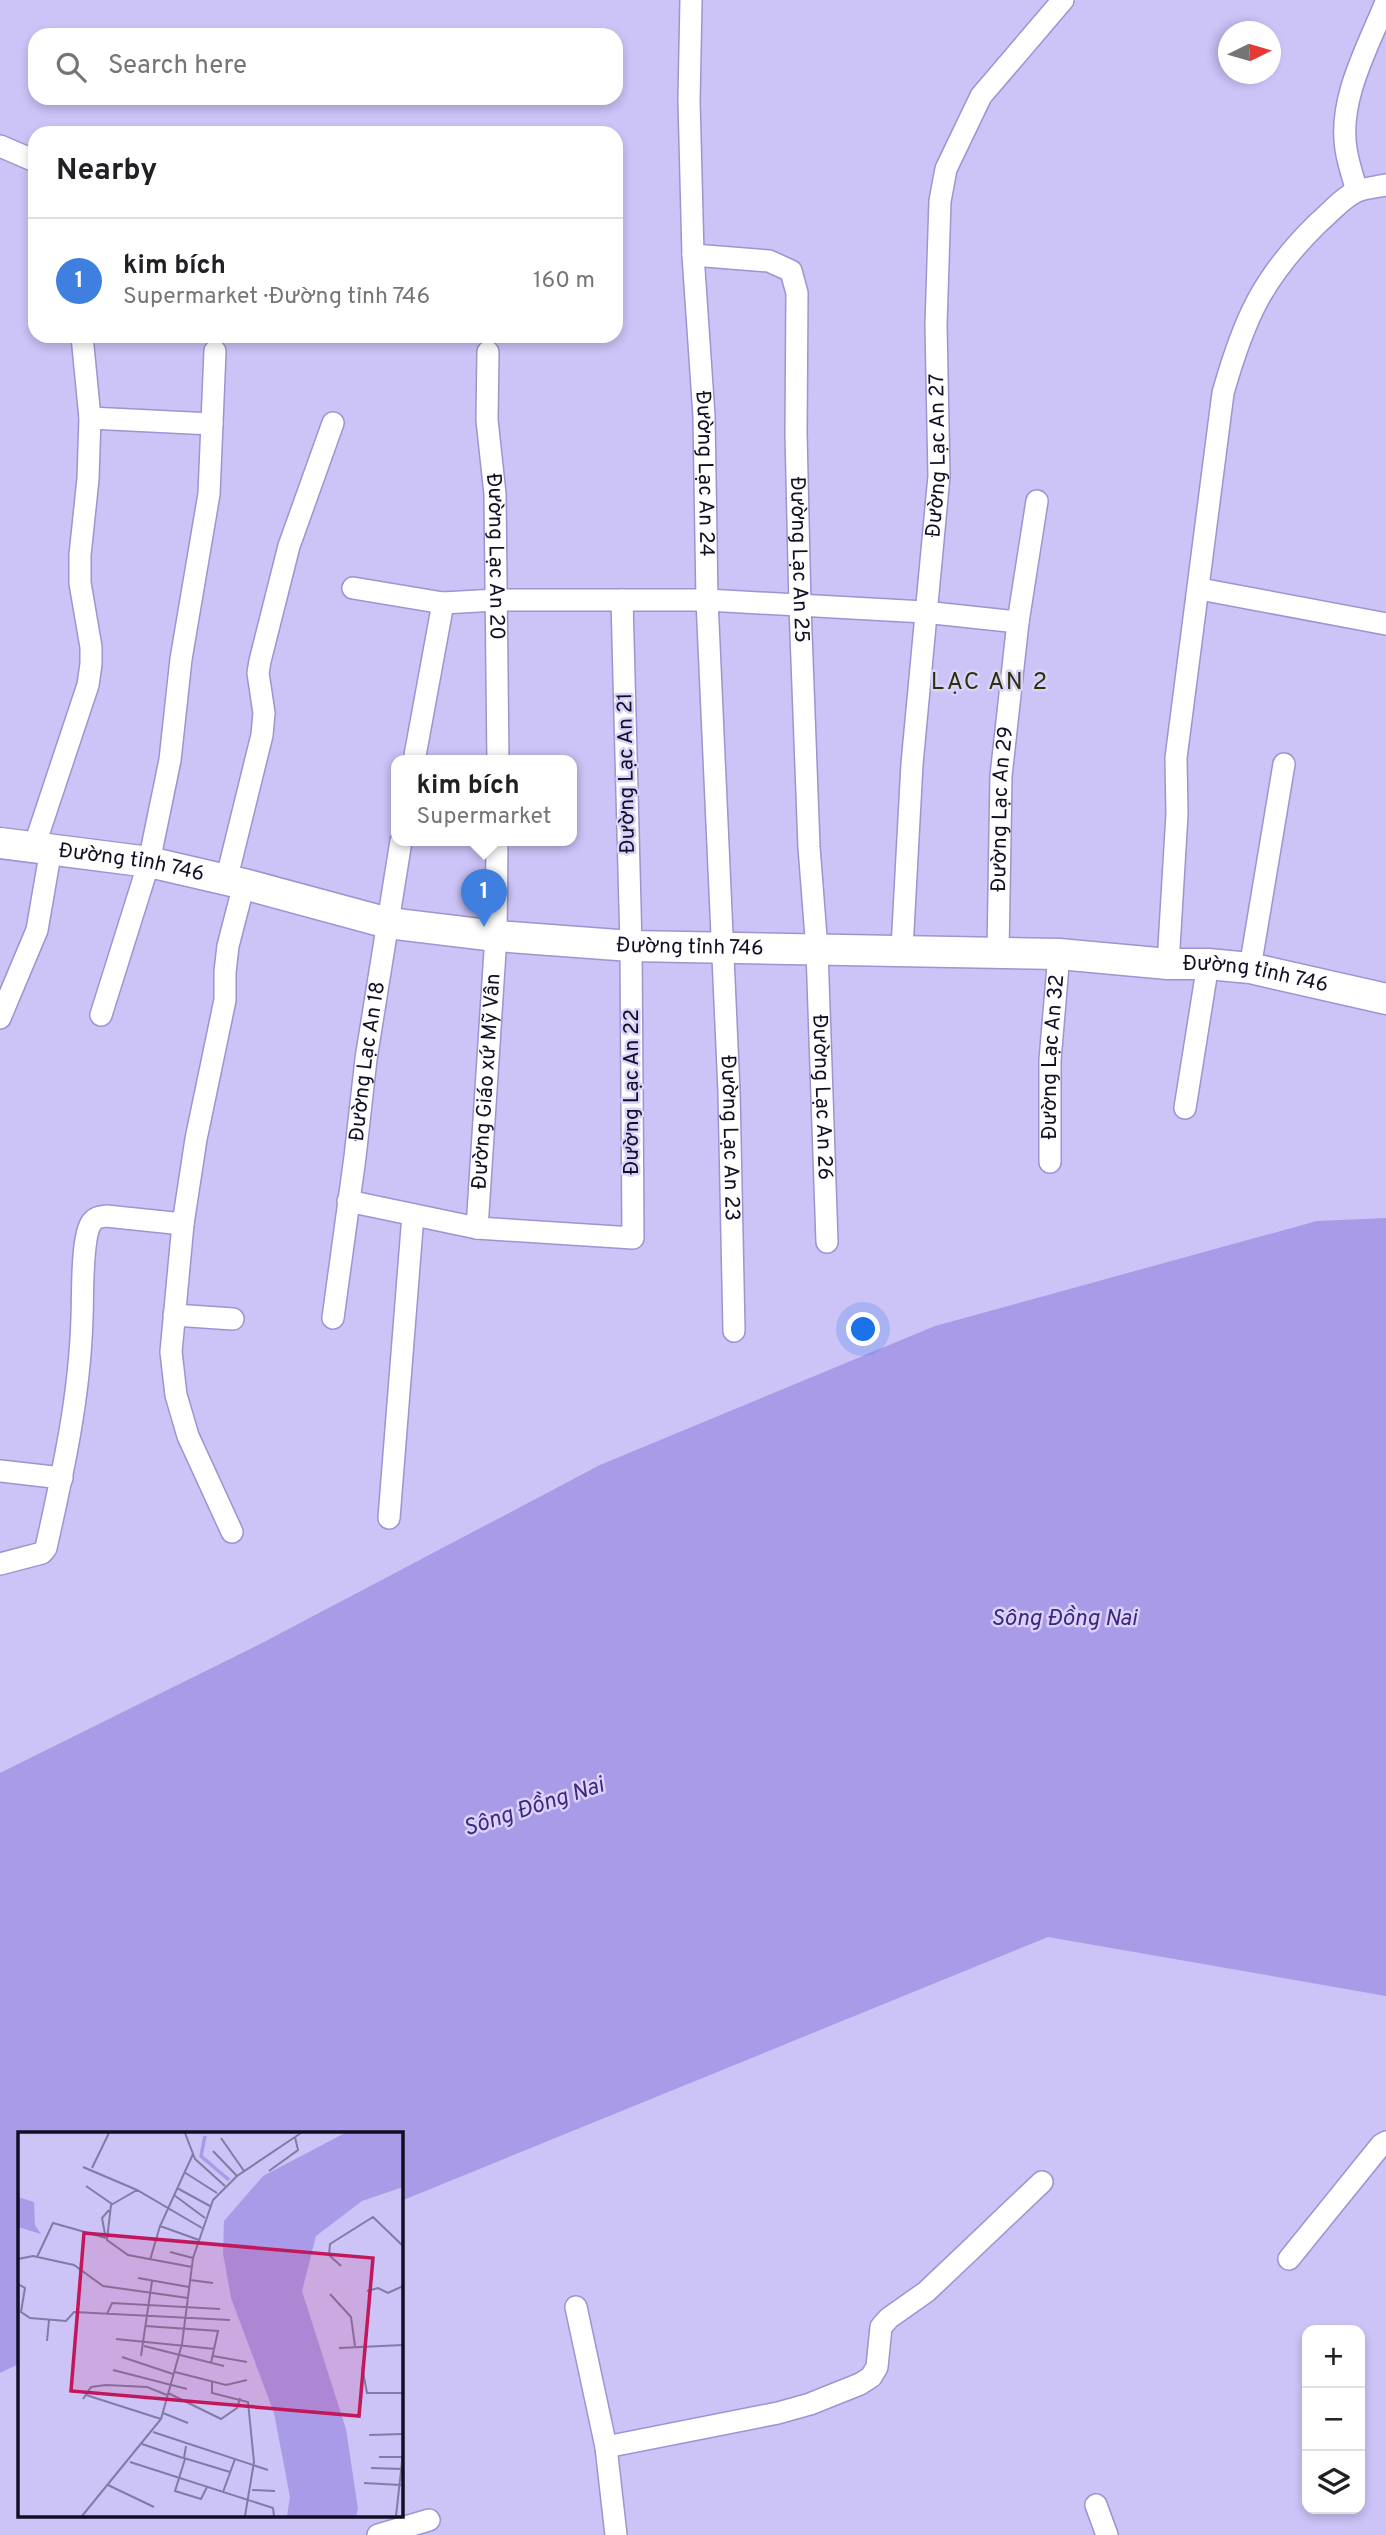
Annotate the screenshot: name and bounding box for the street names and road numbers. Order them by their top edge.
street label: Đường Lạc An 27 [920,373,953,539]
street label: Đường Lạc An 24 [689,390,720,557]
street label: Đường Lạc An 20 [479,472,510,640]
street label: Đường Lạc An 25 [784,476,815,643]
street label: Đường Lạc An 21 [612,692,642,854]
street label: Đường Lạc An 29 [986,725,1020,892]
street label: Đường tỉnh 746 [57,837,207,888]
street label: Đường tỉnh 746 [615,931,764,962]
street label: Đường tỉnh 746 [1183,951,1331,999]
street label: Đường Giáo xứ Mỹ Vân [466,972,507,1190]
street label: Đường Lạc An 32 [1037,973,1071,1140]
street label: Đường Lạc An 18 [343,979,392,1143]
street label: Đường Lạc An 22 [619,1009,646,1175]
street label: Đường Lạc An 26 [806,1014,838,1181]
street label: Đường Lạc An 23 [714,1054,745,1221]

